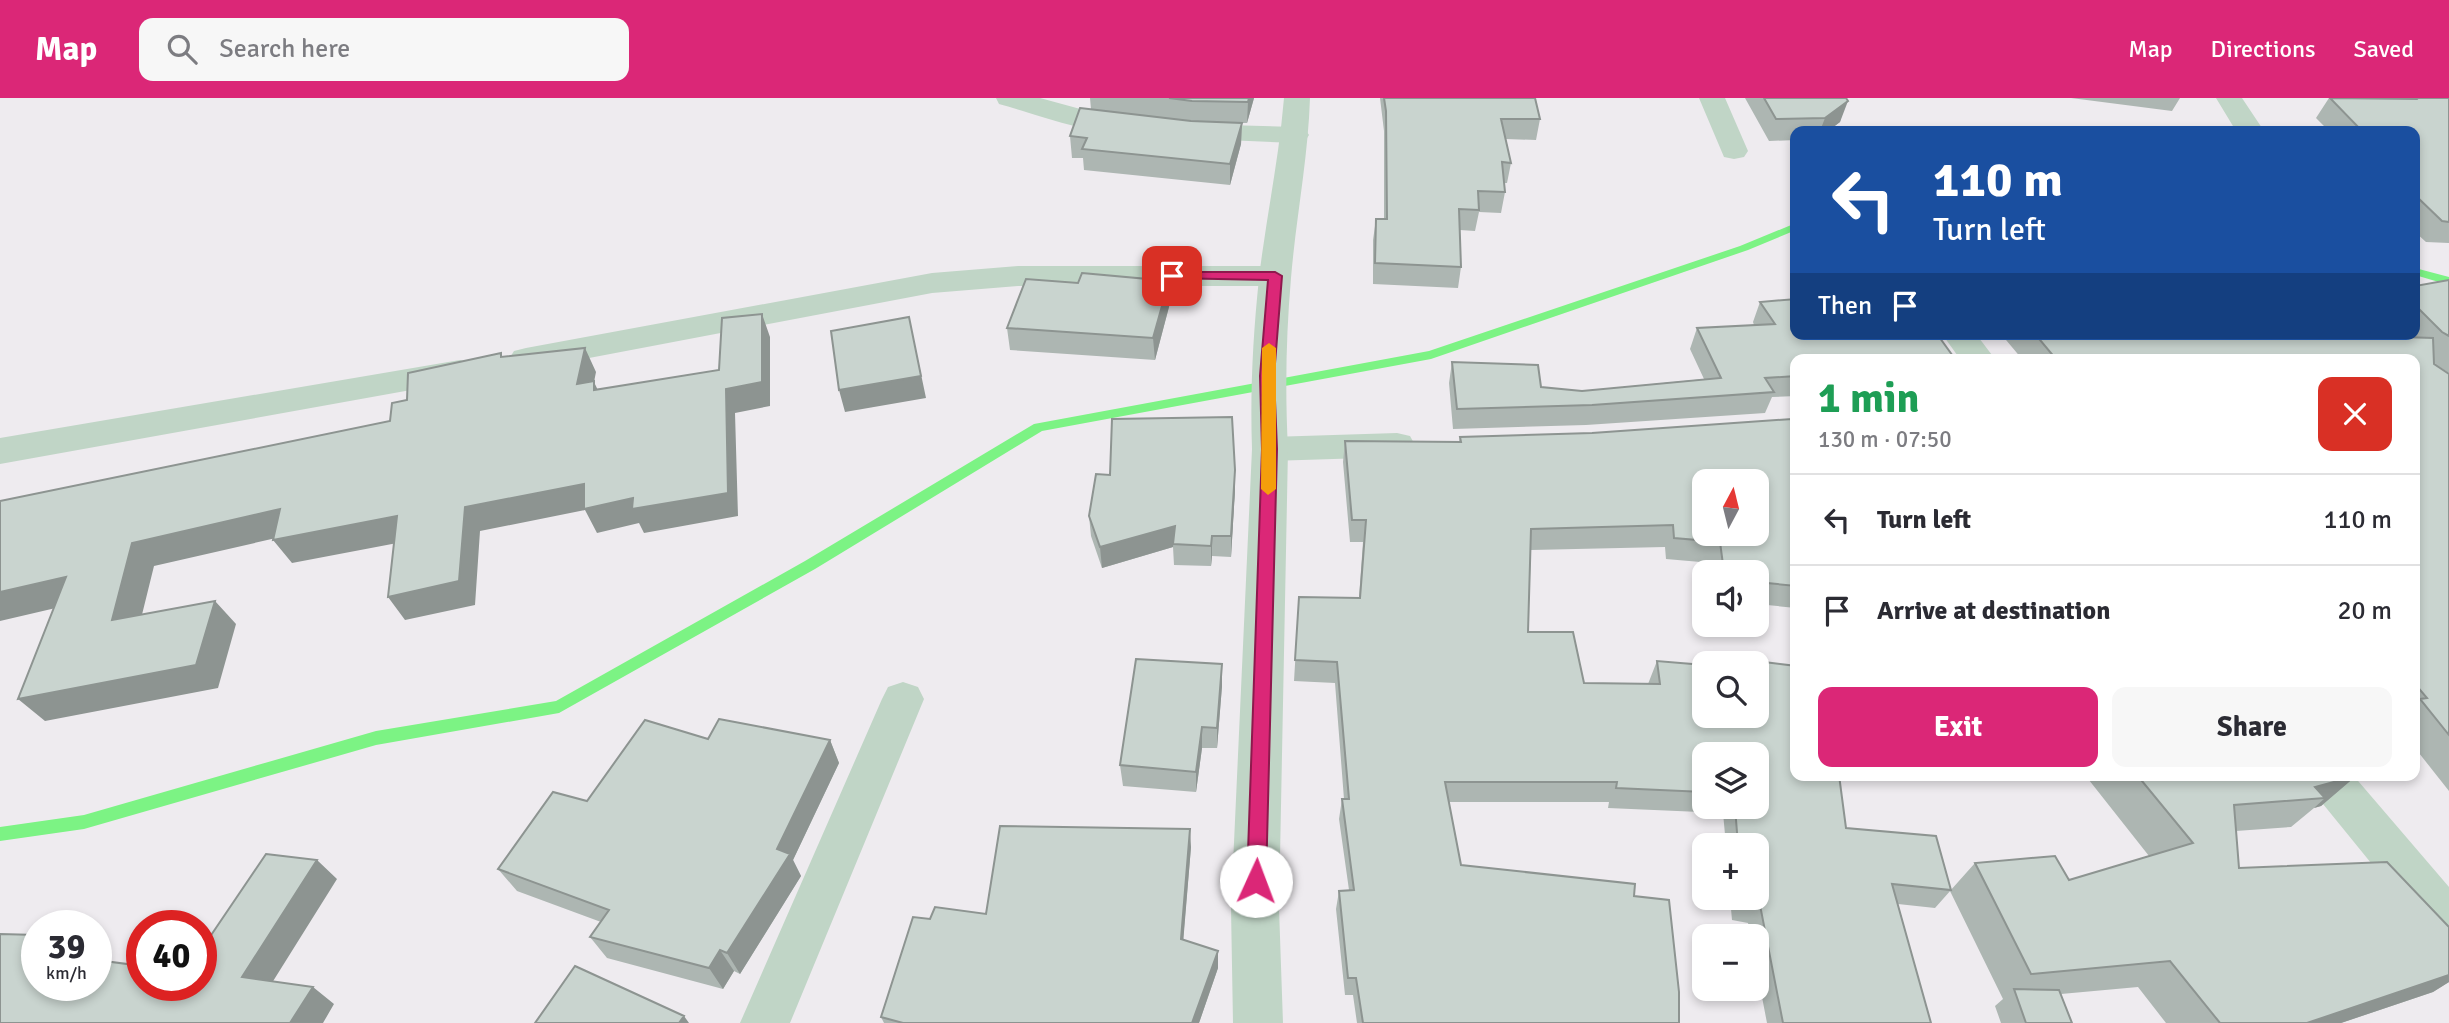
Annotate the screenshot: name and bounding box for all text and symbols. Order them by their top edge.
search box [139,18,629,81]
text: Map [35,29,97,70]
icon: search [163,30,201,68]
text: Search here [219,33,350,65]
text: Map [2128,34,2173,64]
text: Directions [2211,34,2316,64]
text: Saved [2354,34,2414,64]
text: 110 m [1933,150,2063,210]
icon: left [1818,154,1909,245]
text: Turn left [1933,210,2046,249]
pin [1142,246,1202,306]
icon: arrive [1153,257,1191,295]
icon: arrive [1886,287,1924,325]
text: Then [1818,290,1872,322]
text: 1 min [1818,373,1919,424]
button: close [2318,377,2392,451]
text: 130 m · 07:50 [1818,425,1952,454]
north arrow [1692,469,1769,546]
map controls [1692,469,1769,1001]
icon: left [1818,501,1856,539]
text: Turn left [1877,504,1971,536]
text: 110 m [2323,504,2392,536]
button: sound [1692,560,1769,637]
icon: arrive [1818,592,1856,630]
text: Arrive at destination [1877,595,2110,627]
text: 20 m [2337,595,2392,627]
button: search [1692,651,1769,728]
button: Exit [1818,687,2098,767]
button: Share [2112,687,2392,767]
button: layers [1692,742,1769,819]
button: + [1692,833,1769,910]
position arrow [1219,844,1293,918]
speed limit sign: 40 [126,910,217,1001]
button: − [1692,924,1769,1001]
text: 39 [48,925,85,968]
text: km/h [46,962,87,984]

